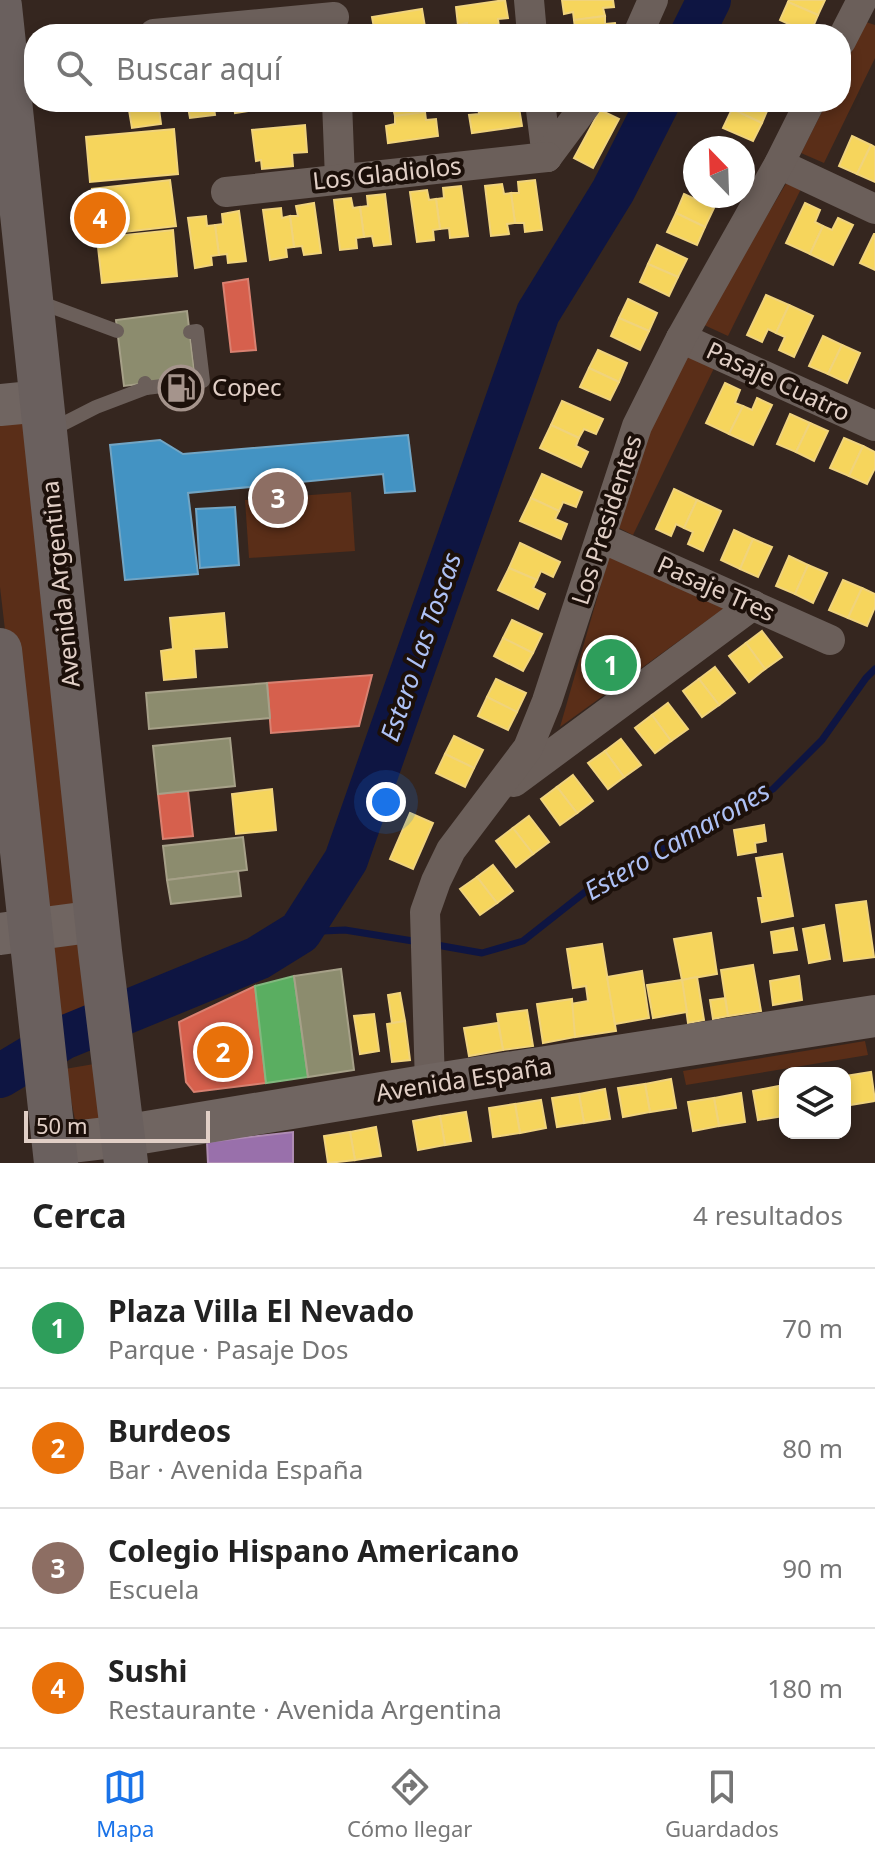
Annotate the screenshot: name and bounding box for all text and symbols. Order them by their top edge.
search box [24,24,851,112]
icon: search [52,46,96,90]
text: Buscar aquí [116,48,281,89]
north arrow [683,136,755,208]
street label: Los Gladiolos [311,148,463,197]
pin: 4 [74,188,126,248]
street label: Pasaje Cuatro [701,333,856,428]
fuel station icon: Copec [157,364,205,412]
place label: Copec [212,370,282,403]
street label: Los Presidentes [563,430,649,609]
pin: 3 [252,468,304,528]
street label: Avenida Argentina [32,479,87,689]
water label: Estero Las Toscas [371,547,469,746]
street label: Pasaje Tres [653,547,781,628]
pin: 1 [585,635,637,695]
water label: Estero Camarones [577,772,776,908]
your location [366,782,406,822]
pin: 2 [197,1022,249,1082]
street label: Avenida España [373,1048,554,1109]
map controls [779,1067,851,1139]
button: layers [779,1067,851,1139]
scale bar [24,1107,210,1143]
text: 50 m [36,1110,87,1140]
text: Cerca [32,1192,127,1238]
text: 4 resultados [693,1197,843,1233]
text: Plaza Villa El Nevado [108,1290,414,1331]
text: 1 [51,1310,65,1346]
text: 70 m [782,1310,843,1346]
text: Parque · Pasaje Dos [108,1331,348,1367]
text: Burdeos [108,1410,231,1451]
text: 2 [51,1430,65,1466]
text: 80 m [782,1430,843,1466]
text: Bar · Avenida España [108,1451,363,1487]
text: Colegio Hispano Americano [108,1530,519,1571]
text: 3 [51,1550,65,1586]
text: 90 m [782,1550,843,1586]
text: Escuela [108,1571,199,1607]
text: Sushi [108,1650,188,1691]
text: 4 [51,1670,65,1706]
text: 180 m [767,1670,843,1706]
text: Restaurante · Avenida Argentina [108,1691,502,1727]
tab: Mapa [96,1765,154,1843]
tab: Cómo llegar [347,1765,472,1843]
tab: Guardados [665,1765,779,1843]

